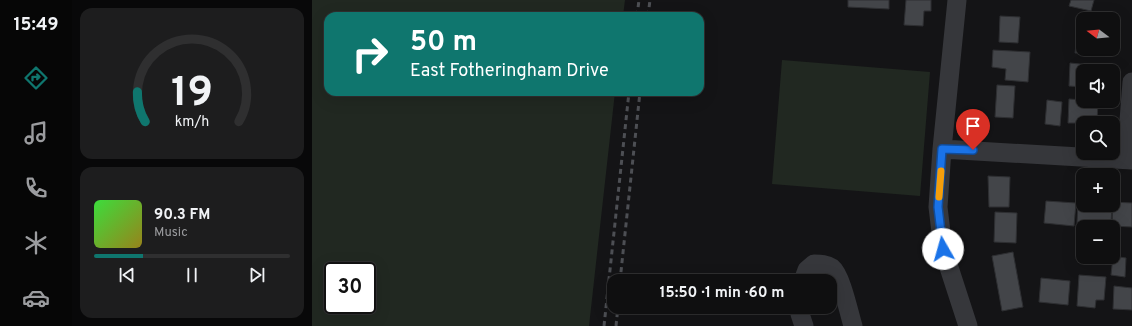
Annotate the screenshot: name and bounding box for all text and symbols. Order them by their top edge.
north arrow [1076,12,1120,56]
map controls [1076,12,1120,264]
text: 15:49 [13,14,59,37]
text: 50 m [410,25,477,61]
icon: right [344,28,396,80]
text: East Fotheringham Drive [410,60,609,83]
icon: directions [22,64,50,92]
button: sound [1076,64,1120,108]
text: 19 [171,67,213,120]
pin [956,109,990,150]
text: km/h [175,112,209,130]
icon: arrive [962,115,984,137]
button: search [1076,116,1120,160]
icon: music [22,119,50,147]
button: + [1076,168,1120,212]
icon: phone [22,174,50,202]
text: 90.3 FM [154,206,210,225]
button: − [1076,220,1120,264]
text: Music [154,225,188,241]
position arrow [922,228,964,270]
icon: climate [22,229,50,257]
speed limit sign: 30 [324,262,376,314]
icon: previous [116,264,138,286]
icon: pause [181,264,203,286]
icon: next [246,264,268,286]
icon: car [22,284,50,312]
text: 15:50 · 1 min · 60 m [660,284,784,303]

